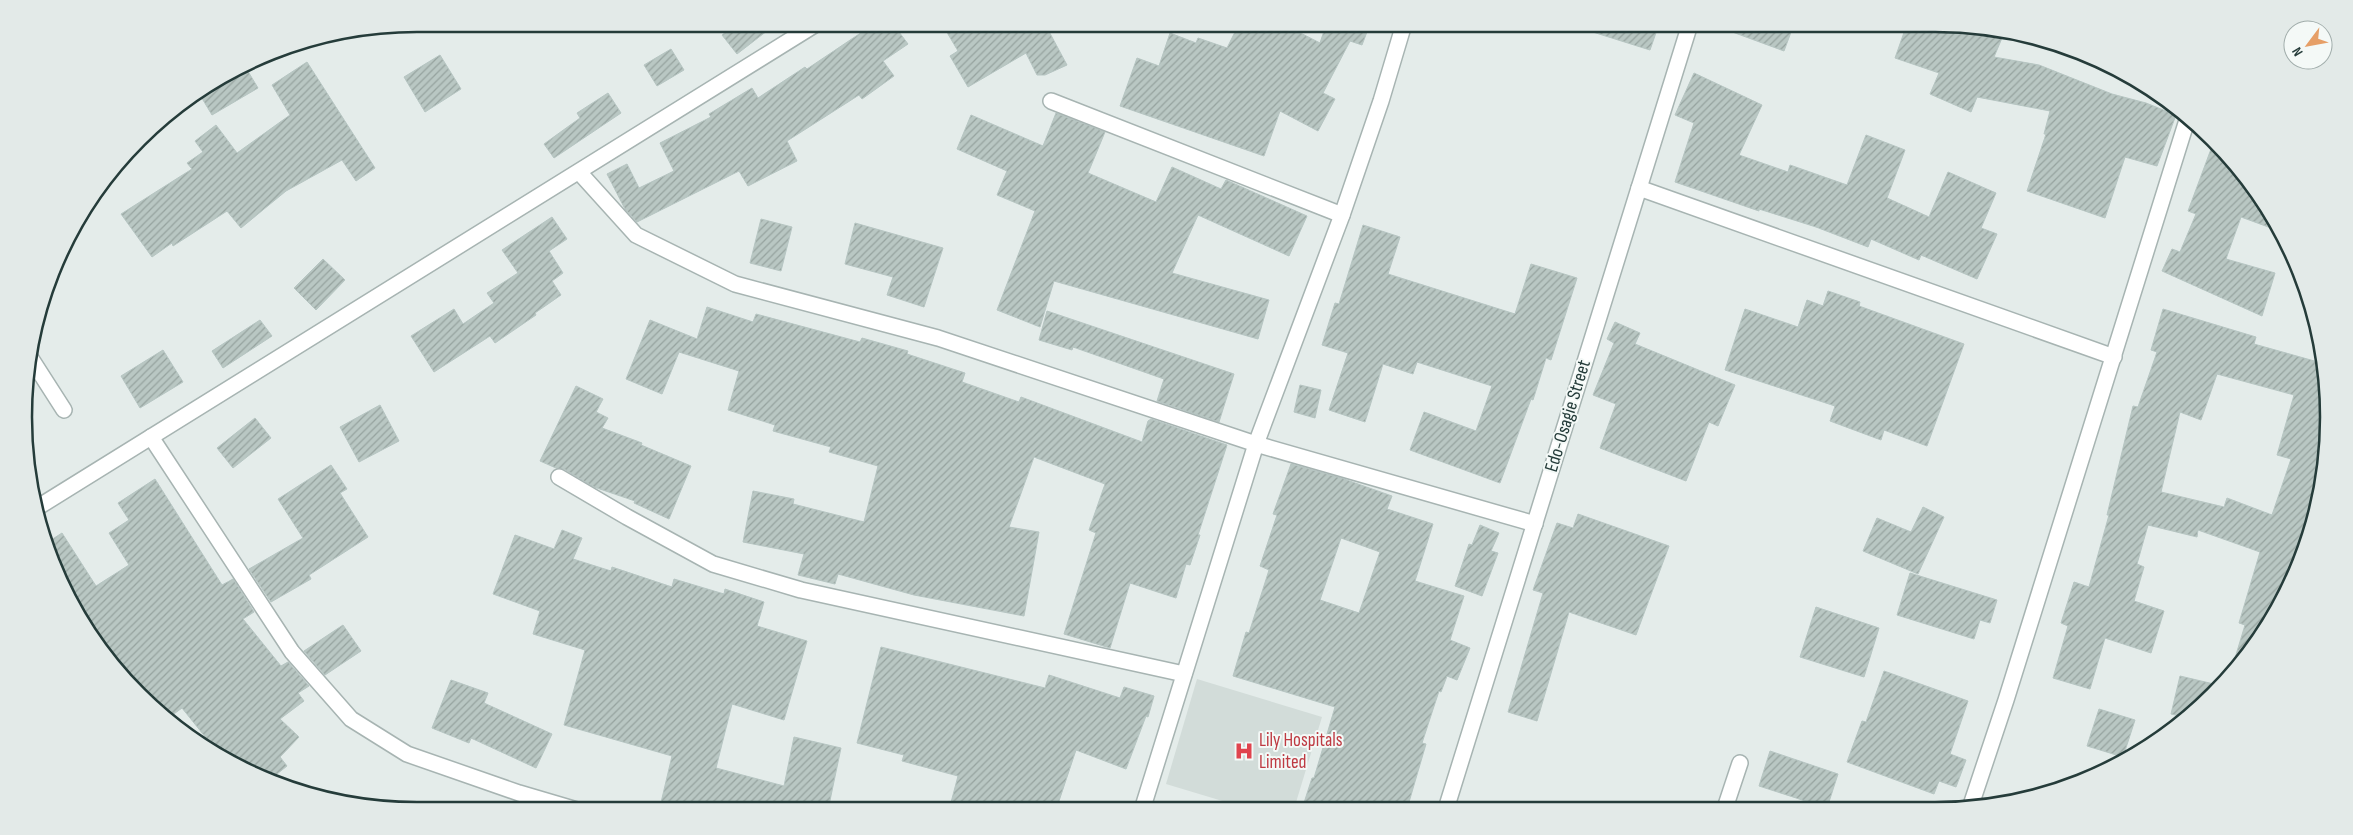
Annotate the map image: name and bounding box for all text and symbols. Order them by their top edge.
north arrow [2283,20,2333,70]
text: N [2288,44,2307,59]
street label: Edo-Osagie Street [1540,357,1596,475]
place label: Lily Hospitals Limited [1259,729,1343,774]
hospital icon: Lily Hospitals Limited [1233,740,1255,762]

